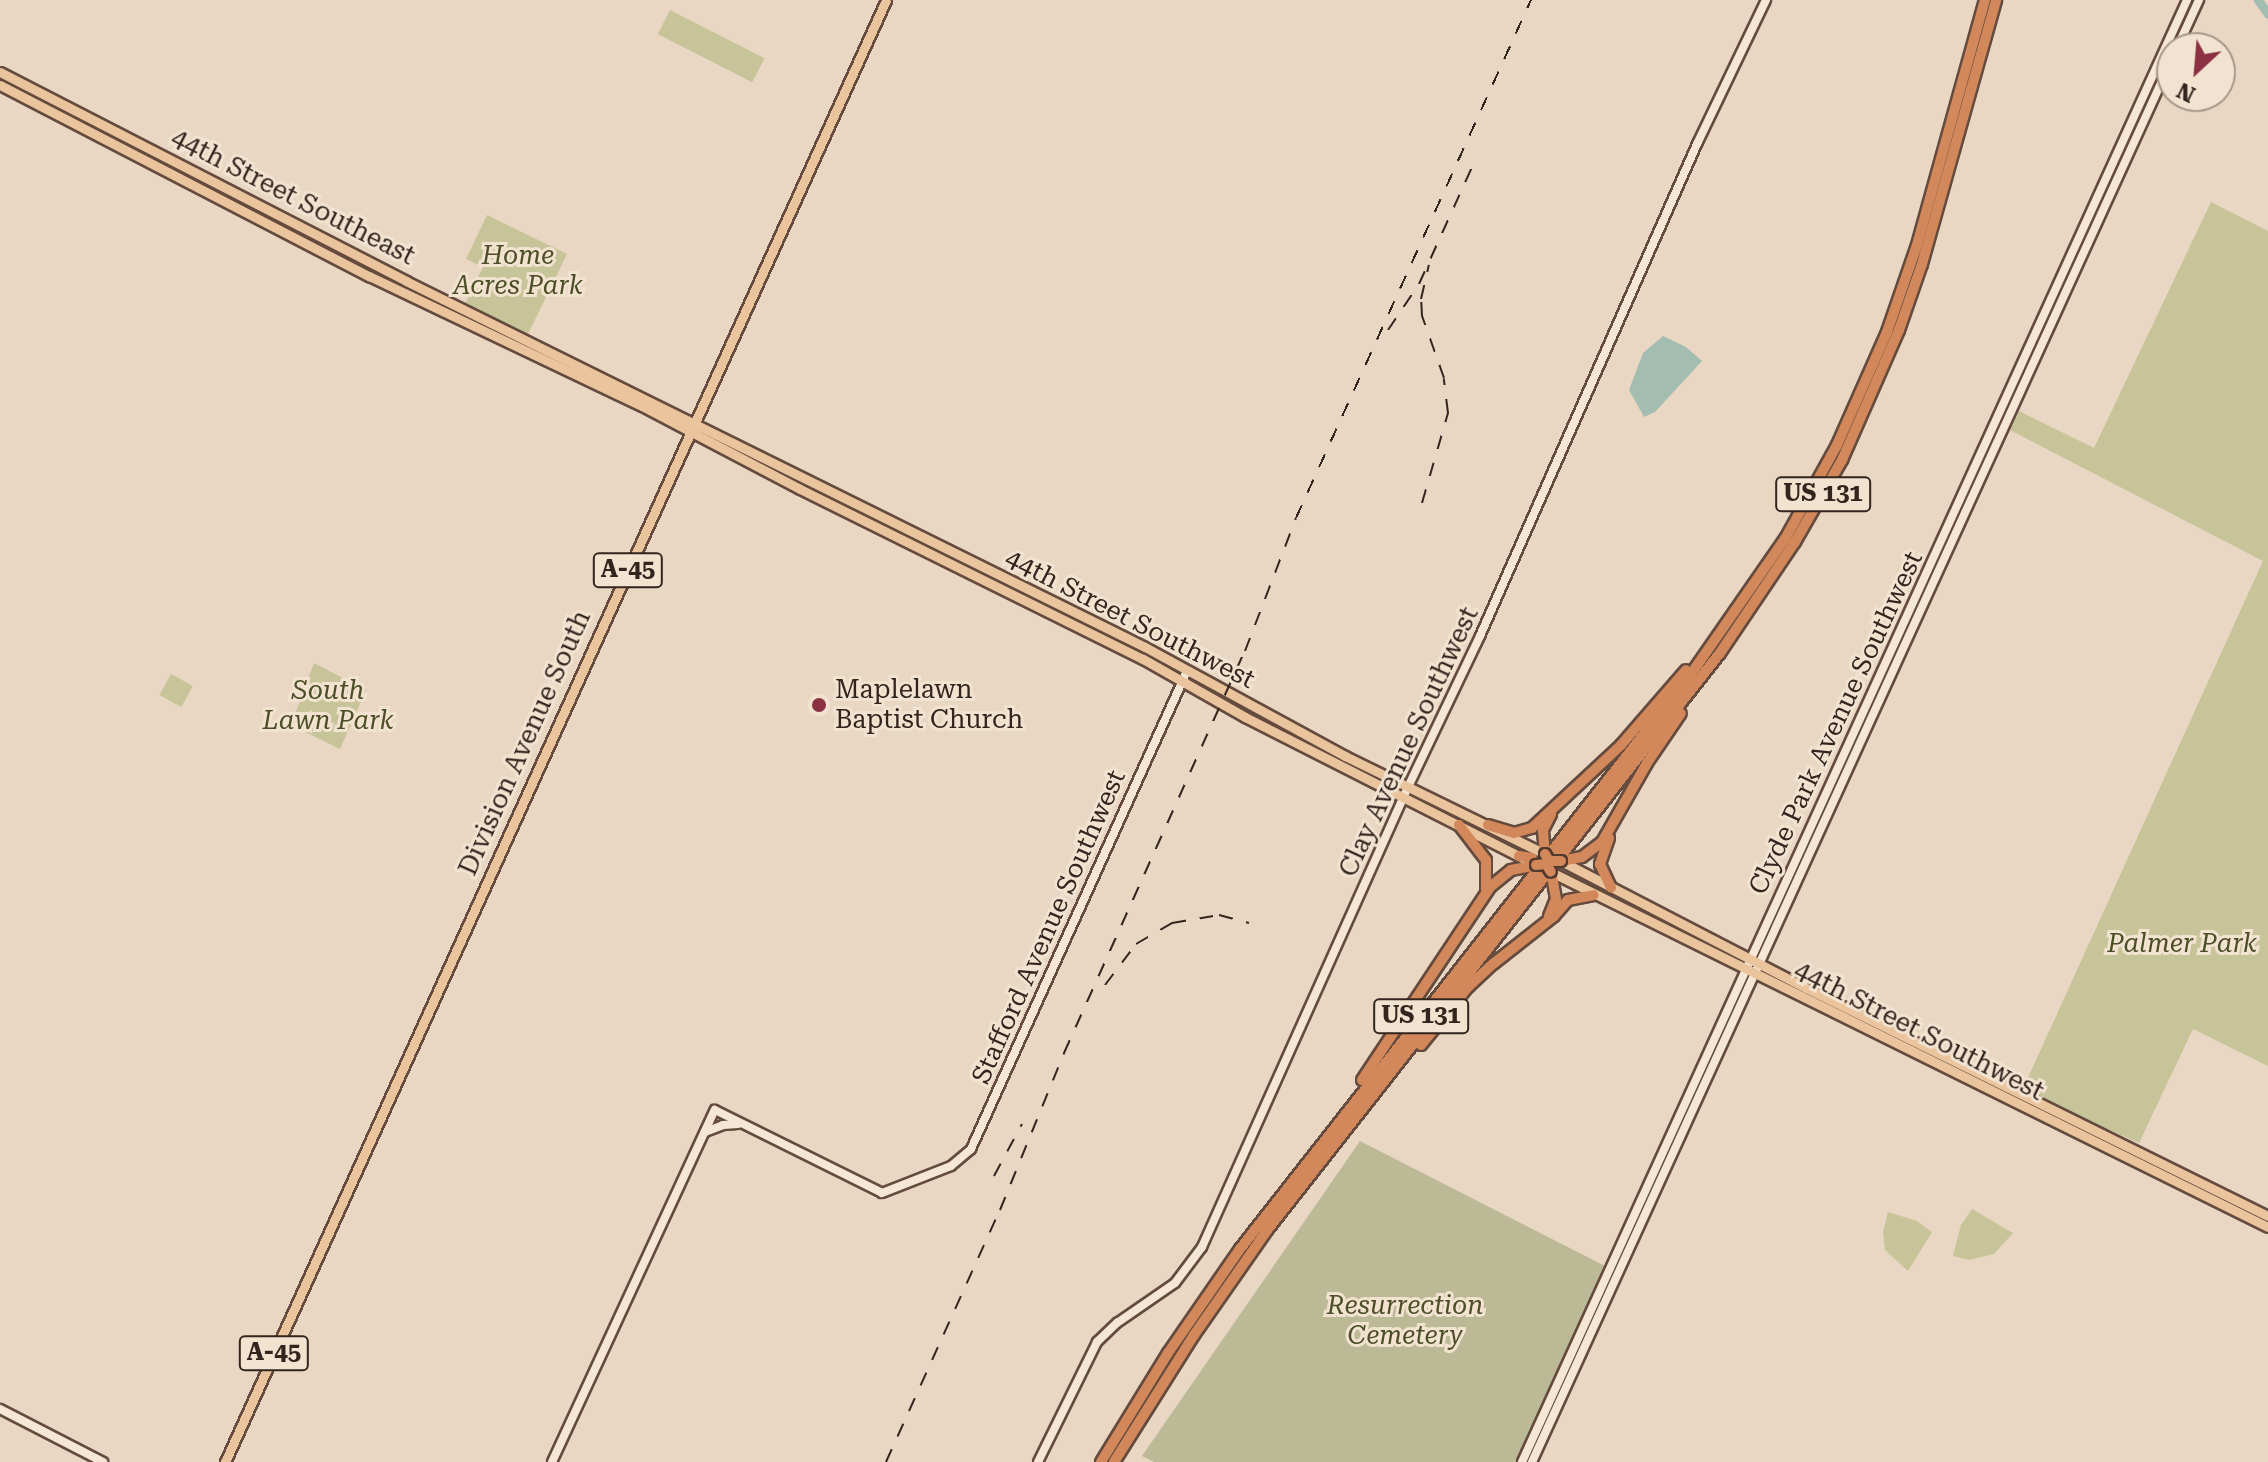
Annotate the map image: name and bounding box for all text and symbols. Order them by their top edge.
north arrow [2156,32,2236,112]
text: N [2173,77,2199,107]
street label: 44th Street Southeast [166,122,420,272]
park label: Home Acres Park [453,240,583,302]
road number: US 131 [1775,474,1871,514]
street label: 44th Street Southwest [1000,543,1260,695]
street label: Clyde Park Avenue Southwest [1743,546,1929,900]
road number: A-45 [592,550,664,590]
street label: Clay Avenue Southwest [1333,602,1485,882]
street label: Division Avenue South [452,606,598,880]
place label: Maplelawn Baptist Church [835,674,1023,736]
park label: South Lawn Park [262,675,394,736]
marker: Maplelawn Baptist Church [810,696,828,714]
street label: Stafford Avenue Southwest [966,765,1132,1089]
park label: Palmer Park [2107,928,2257,960]
street label: 44th Street Southwest [1789,955,2049,1107]
road number: US 131 [1373,996,1469,1036]
park label: Resurrection Cemetery [1327,1290,1483,1352]
road number: A-45 [238,1333,310,1373]

